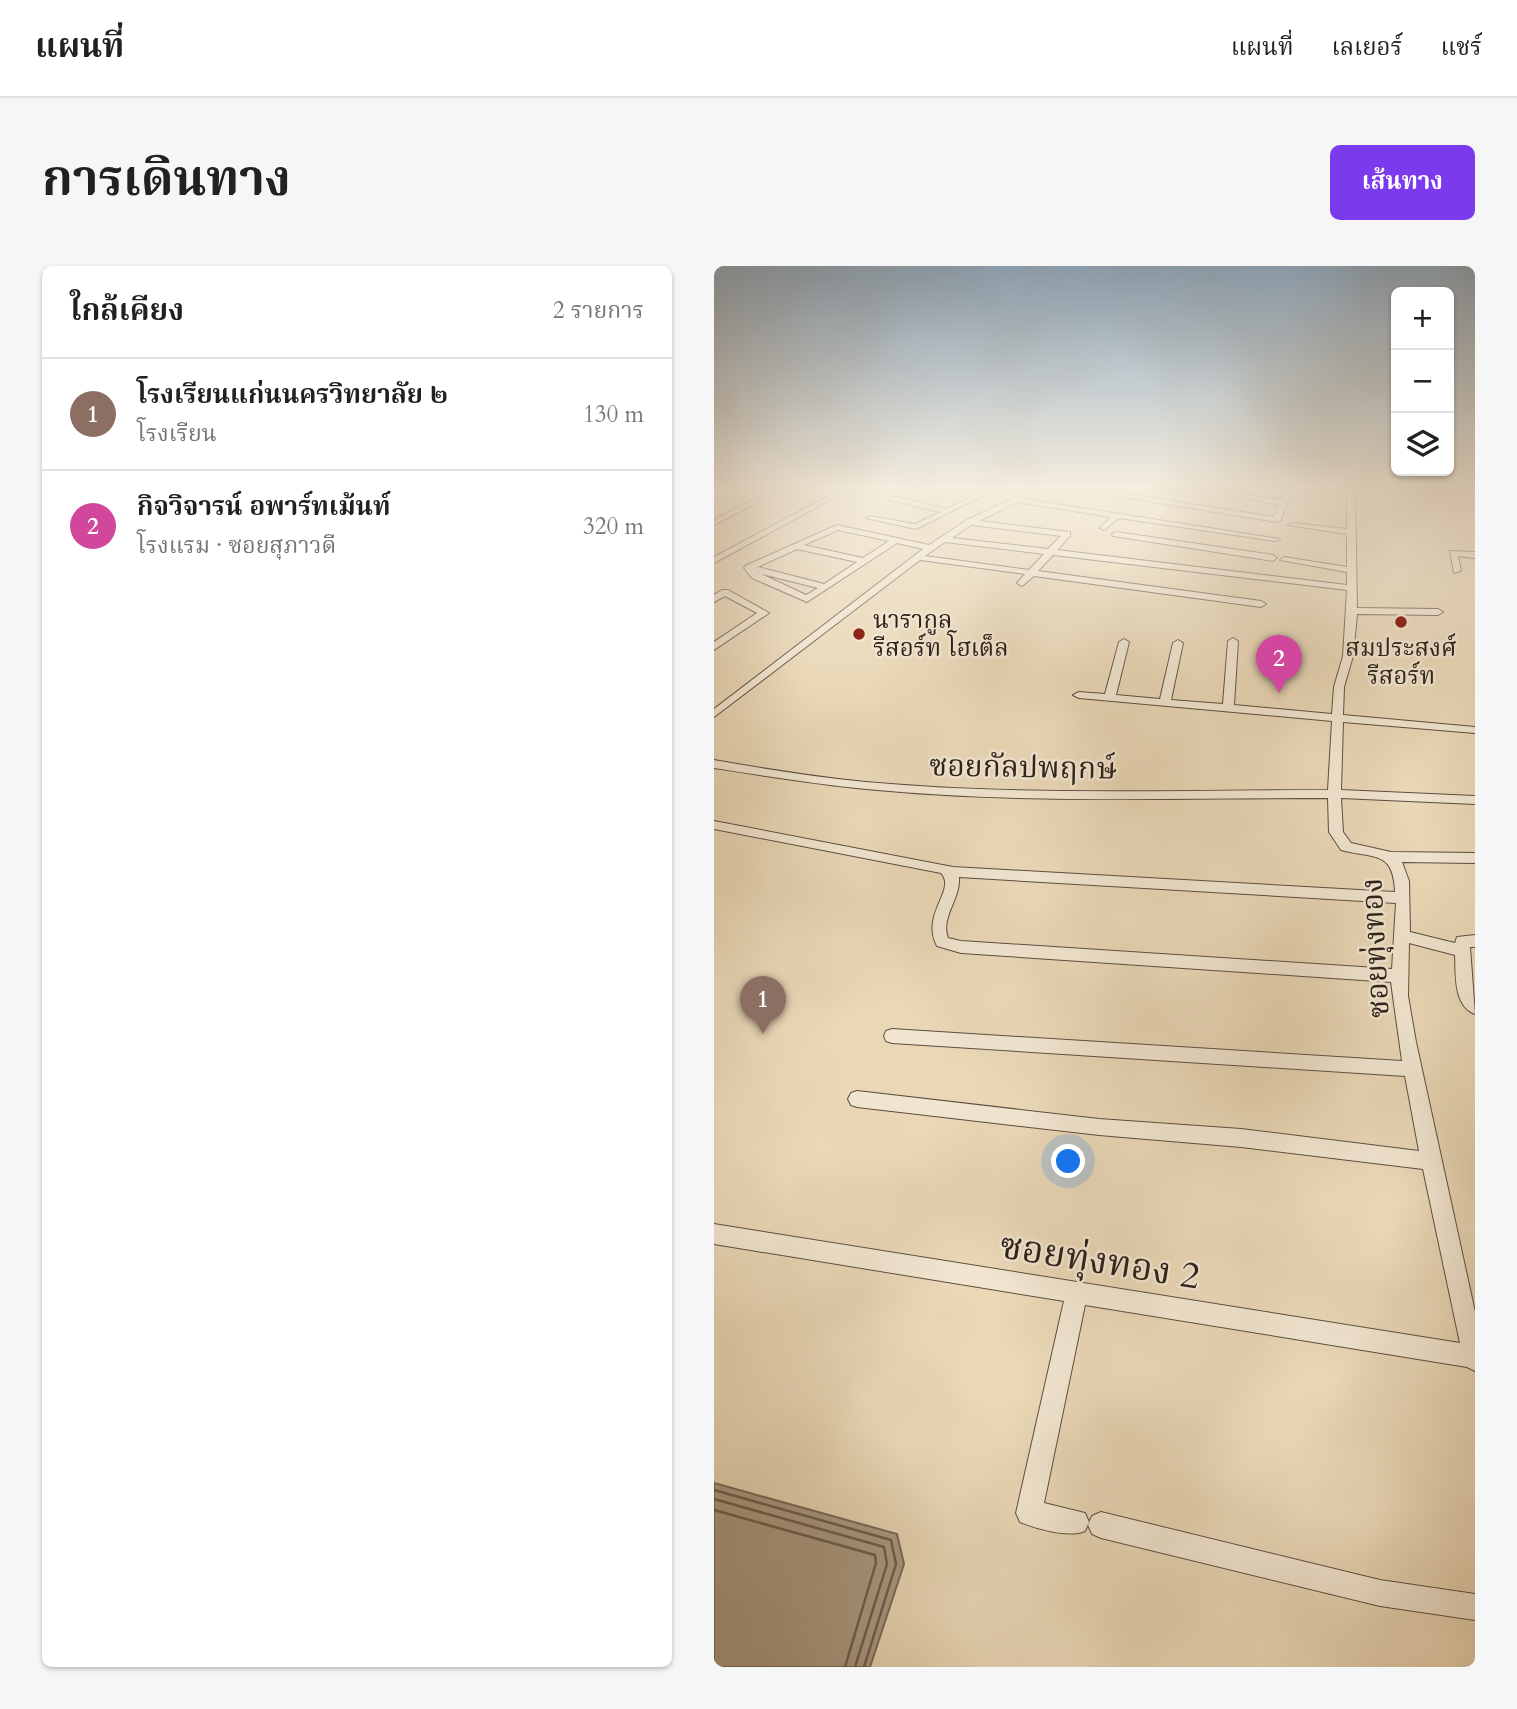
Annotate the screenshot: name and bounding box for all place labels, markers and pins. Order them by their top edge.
place label: นารากูล รีสอร์ท โฮเต็ล [873,604,1009,665]
marker: สมประสงศ์ รีสอร์ท [1393,614,1409,630]
marker: นารากูล รีสอร์ท โฮเต็ล [851,626,867,642]
place label: สมประสงศ์ รีสอร์ท [1345,632,1457,693]
pin: 2 [1256,635,1302,693]
pin: 1 [740,976,786,1034]

